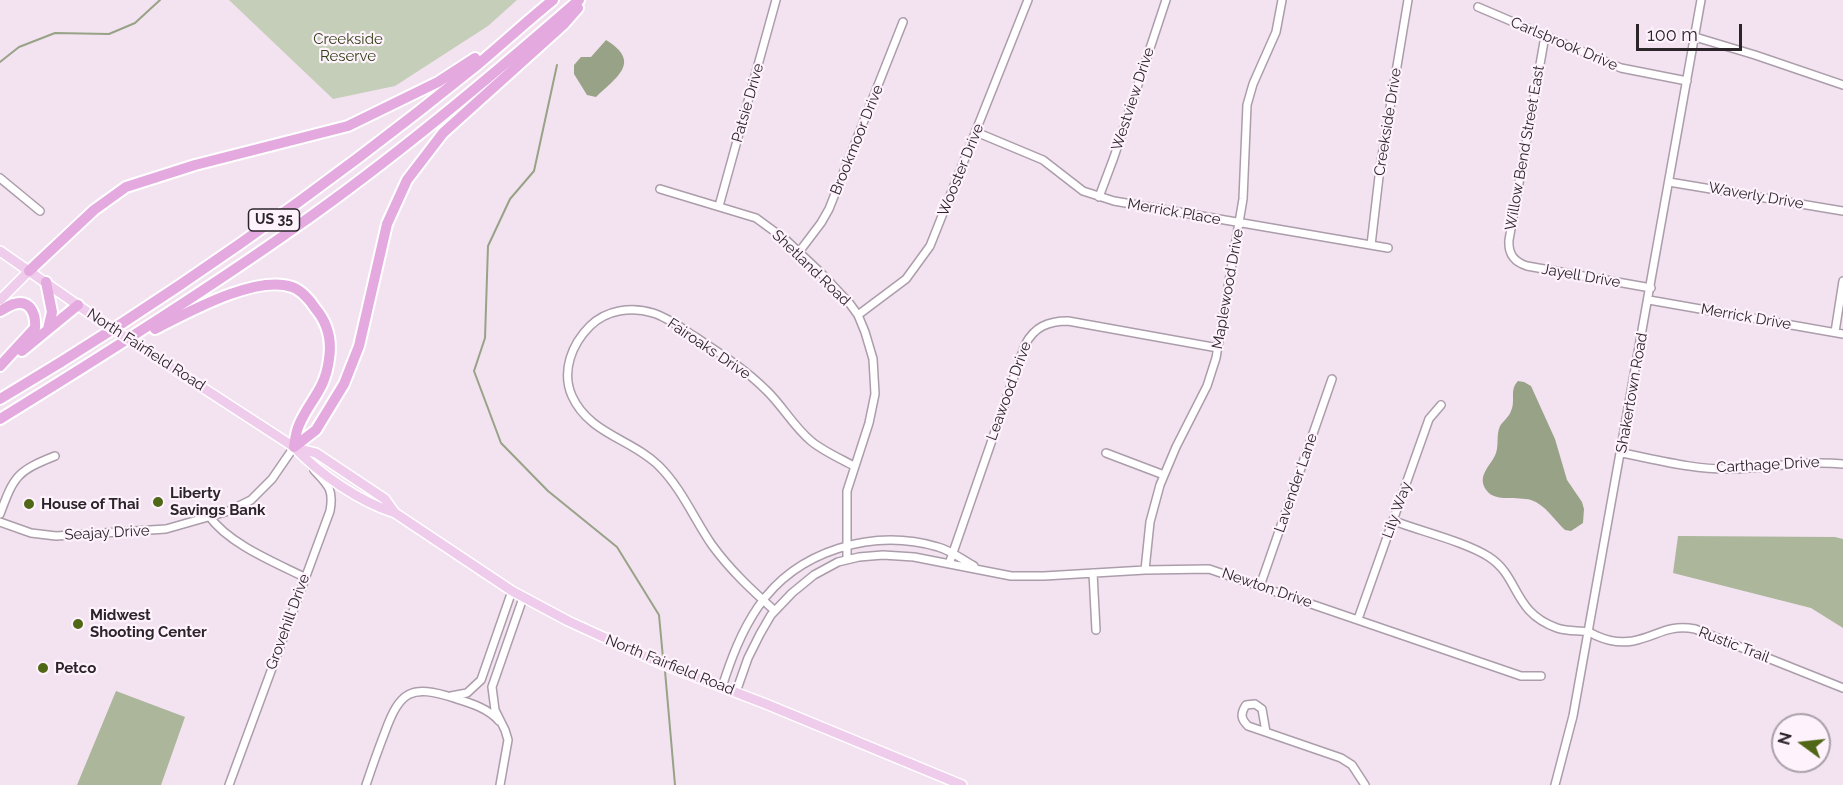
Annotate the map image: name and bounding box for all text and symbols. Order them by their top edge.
scale bar [1639,12,1746,50]
street label: Carlsbrook Drive [1508,13,1620,75]
text: 100 m [1647,24,1698,45]
park label: Creekside Reserve [313,30,383,65]
street label: Westview Drive [1108,45,1158,153]
street label: Patsie Drive [728,61,768,145]
street label: Willow Bend Street East [1502,64,1548,232]
street label: Creekside Drive [1371,67,1405,177]
street label: Brookmoor Drive [827,82,887,198]
street label: Wooster Drive [934,121,988,219]
street label: Waverly Drive [1707,179,1805,213]
street label: Merrick Place [1126,195,1222,229]
road number: US 35 [248,209,300,231]
street label: Shetland Road [768,226,854,310]
street label: Maplewood Drive [1209,227,1247,351]
street label: Jayell Drive [1540,260,1622,292]
street label: Merrick Drive [1699,300,1793,334]
street label: North Fairfield Road [83,305,209,395]
street label: Fairoaks Drive [664,315,754,383]
street label: Shakertown Road [1613,331,1651,455]
street label: Leawood Drive [983,339,1035,443]
street label: Lavender Lane [1271,431,1321,535]
street label: Carthage Drive [1716,453,1820,477]
street label: Lily Way [1378,479,1416,541]
place label: Liberty Savings Bank [170,484,265,519]
place label: House of Thai [41,495,139,513]
marker: Liberty Savings Bank [151,495,165,509]
marker: House of Thai [22,497,36,511]
street label: Seajay Drive [64,522,150,544]
street label: Newton Drive [1219,564,1315,612]
street label: Grovehill Drive [262,572,314,672]
place label: Midwest Shooting Center [90,606,207,641]
marker: Midwest Shooting Center [71,617,85,631]
street label: Rustic Trail [1696,623,1772,667]
street label: North Fairfield Road [603,631,737,699]
place label: Petco [55,659,96,677]
marker: Petco [36,661,50,675]
north arrow [1771,713,1831,773]
text: N [1774,730,1796,747]

